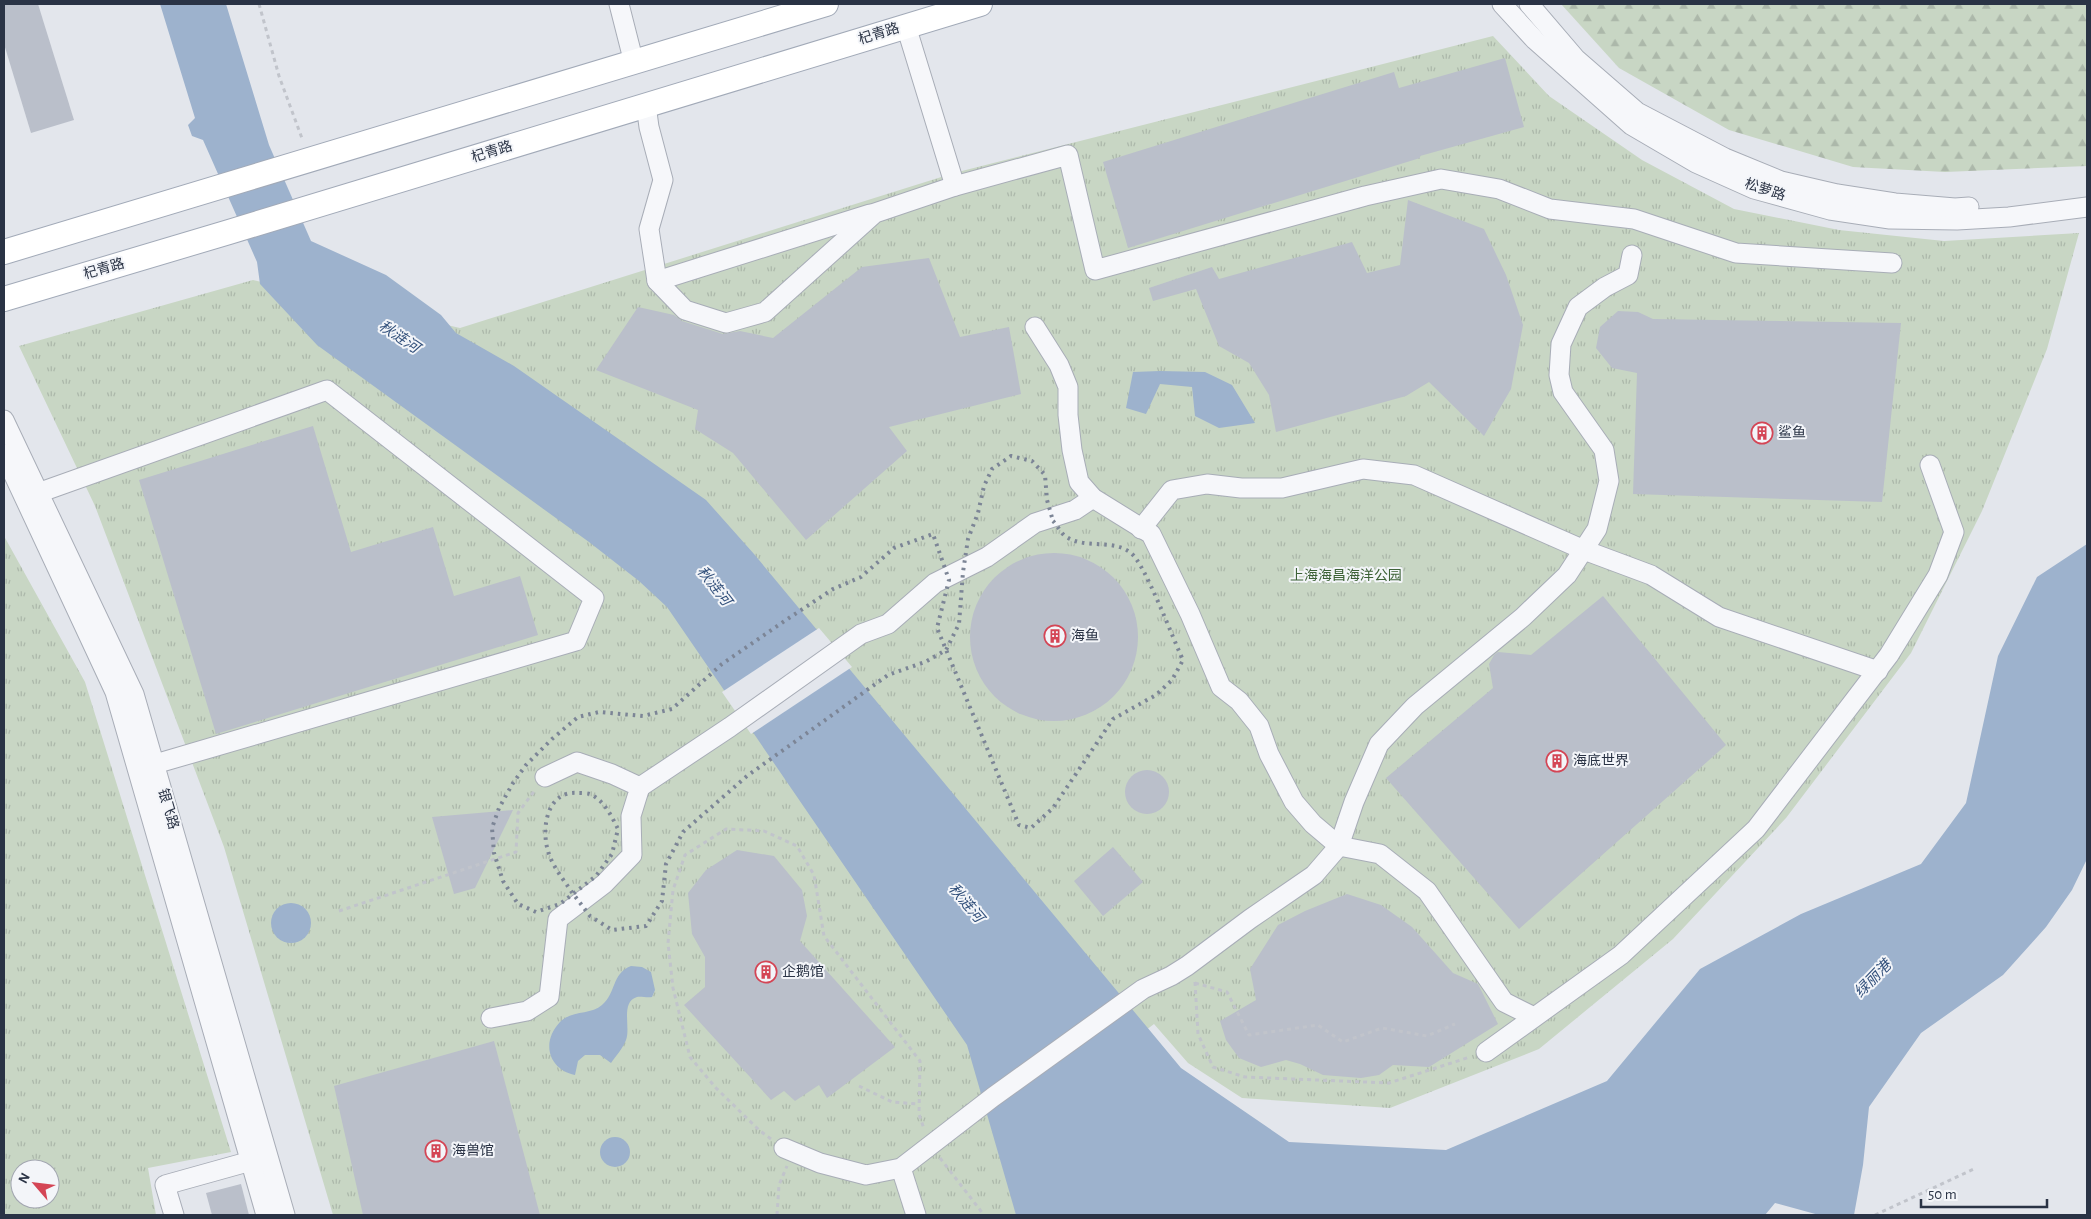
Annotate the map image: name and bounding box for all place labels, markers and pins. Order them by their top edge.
building icon: 鲨鱼 [1750,421,1774,445]
place label: 鲨鱼 [1778,424,1806,440]
building icon: 海鱼 [1043,624,1067,648]
place label: 海鱼 [1071,627,1099,643]
building icon: 海底世界 [1545,749,1569,773]
place label: 海底世界 [1573,753,1629,768]
building icon: 企鹅馆 [754,960,778,984]
place label: 企鹅馆 [782,963,824,979]
building icon: 海兽馆 [424,1139,448,1163]
place label: 海兽馆 [452,1143,494,1158]

